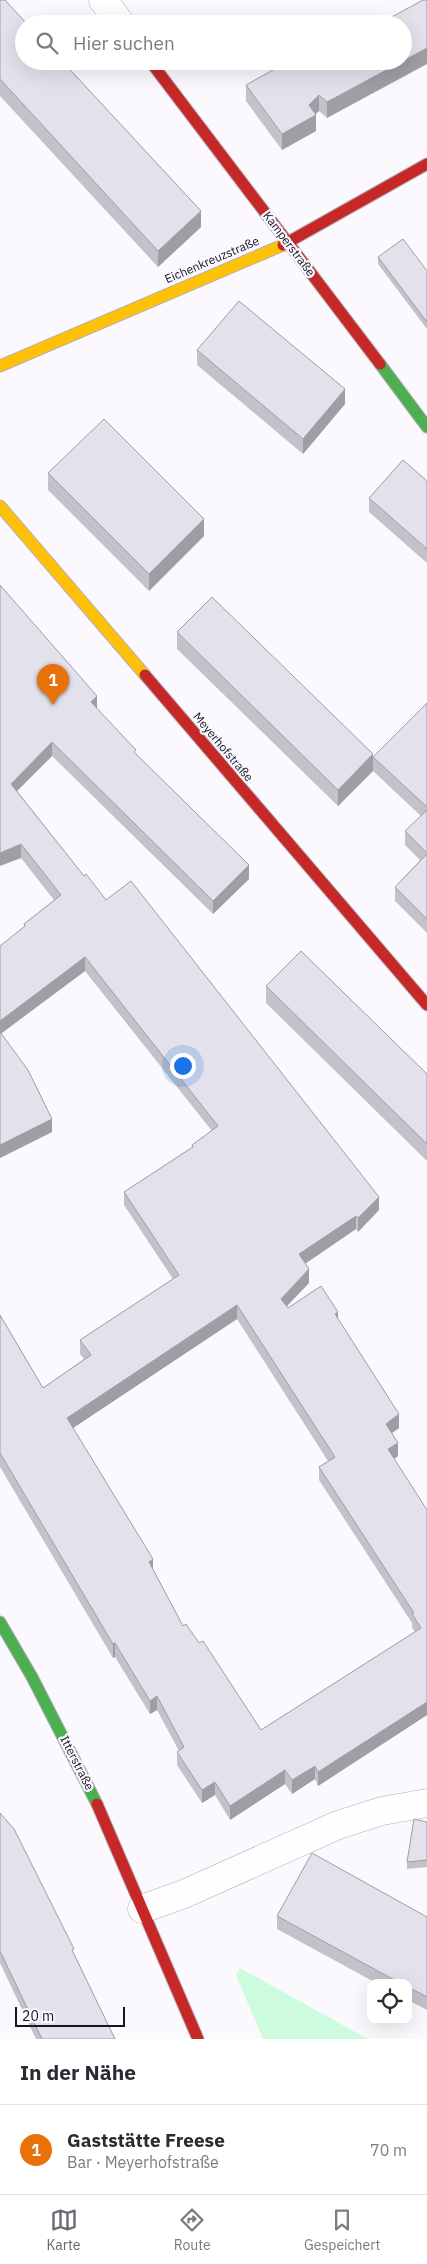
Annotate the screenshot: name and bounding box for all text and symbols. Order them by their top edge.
search box [15,15,412,70]
icon: search [33,29,61,57]
text: Hier suchen [73,31,175,55]
street label: Kamperstraße [260,208,319,279]
street label: Eichenkreuzstraße [162,233,262,286]
pin: 1 [37,664,69,705]
street label: Meyerhofstraße [190,709,257,785]
your location [170,1053,196,1079]
street label: Itterstraße [57,1733,98,1793]
map controls [367,1979,412,2024]
button: locate [367,1979,412,2024]
scale bar [15,2004,125,2027]
text: 20 m [22,2007,54,2025]
text: In der Nähe [20,2058,136,2086]
text: Gaststätte Freese [67,2128,225,2152]
text: 1 [31,2140,41,2160]
text: 70 m [370,2140,407,2160]
text: Bar · Meyerhofstraße [67,2152,219,2172]
tab: Karte [47,2206,81,2254]
tab: Route [174,2206,211,2254]
tab: Gespeichert [304,2206,380,2254]

